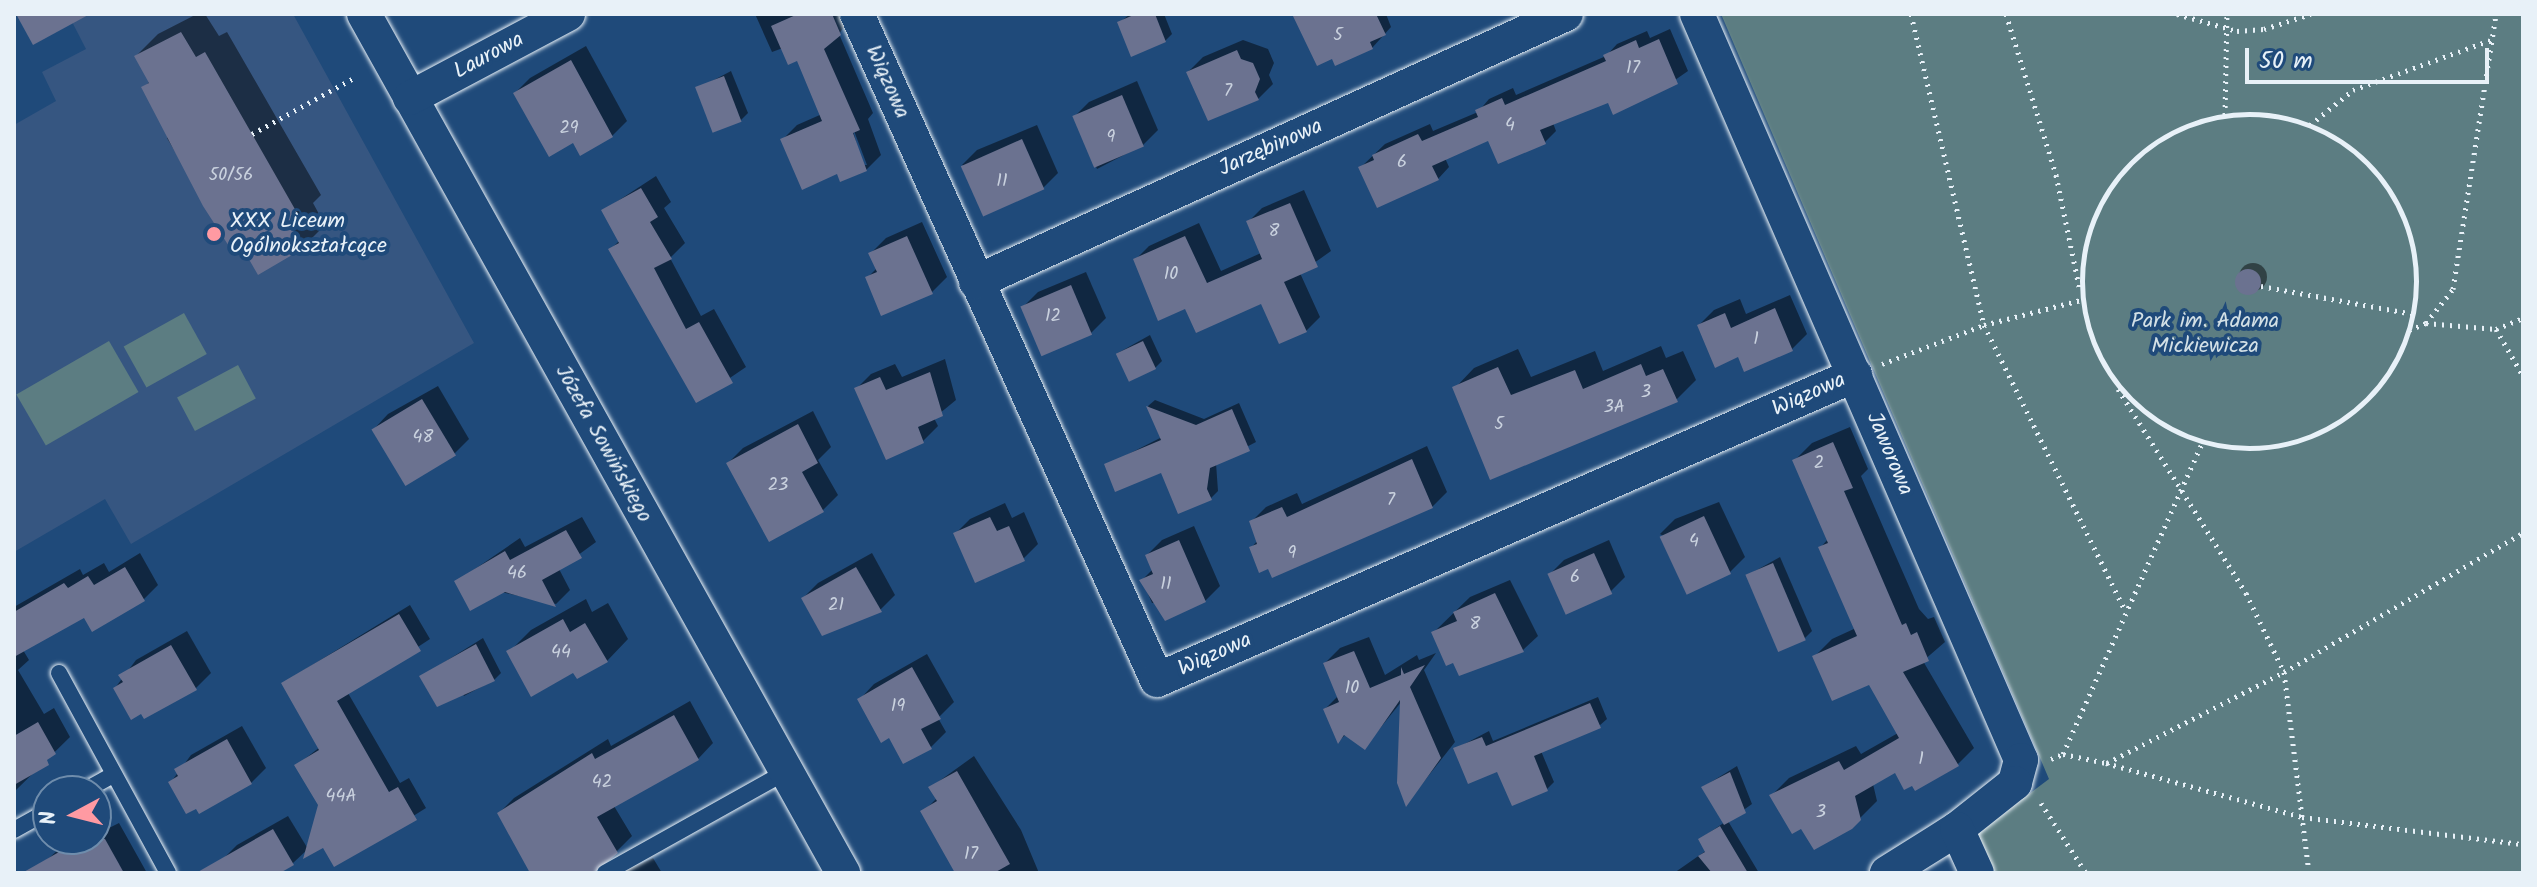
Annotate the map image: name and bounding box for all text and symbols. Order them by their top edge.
house number: 5 [1333,25,1343,47]
street label: Laurowa [450,27,528,85]
scale bar [2249,32,2493,82]
street label: Wiązowa [859,41,915,123]
text: 50 m [2259,42,2313,81]
house number: 17 [1626,58,1640,80]
house number: 7 [1224,81,1232,103]
street label: Jarzębinowa [1215,113,1327,183]
house number: 4 [1505,115,1515,137]
house number: 29 [559,118,579,140]
house number: 9 [1107,127,1115,149]
house number: 6 [1397,152,1407,174]
house number: 50/56 [209,165,253,187]
house number: 11 [996,171,1008,193]
place label: XXX Liceum Ogólnokształcące [230,208,387,260]
house number: 8 [1269,221,1279,243]
marker: XXX Liceum Ogólnokształcące [205,225,223,243]
house number: 10 [1164,264,1178,286]
house number: 12 [1045,306,1061,328]
park label: Park im. Adama Mickiewicza [2131,308,2279,360]
house number: 1 [1753,329,1759,351]
street label: Józefa Sowińskiego [549,361,657,527]
street label: Wiązowa [1768,367,1850,423]
house number: 3 [1641,382,1651,404]
house number: 3A [1603,397,1625,419]
street label: Jaworowa [1860,408,1918,500]
house number: 5 [1494,414,1504,436]
house number: 48 [413,427,433,449]
house number: 2 [1814,453,1824,475]
house number: 23 [768,475,788,497]
house number: 7 [1387,490,1395,512]
house number: 4 [1689,531,1699,553]
house number: 9 [1288,543,1296,565]
house number: 46 [507,563,527,585]
house number: 6 [1570,567,1580,589]
house number: 11 [1160,574,1172,596]
house number: 21 [828,595,844,617]
house number: 8 [1470,614,1480,636]
street label: Wiązowa [1174,627,1256,683]
house number: 44 [551,642,571,664]
house number: 10 [1345,678,1359,700]
house number: 19 [891,696,905,718]
house number: 1 [1918,749,1924,771]
house number: 42 [592,772,612,794]
north arrow [32,775,112,855]
house number: 44A [326,786,356,808]
house number: 3 [1816,802,1826,824]
text: N [31,809,68,827]
house number: 17 [964,844,978,866]

